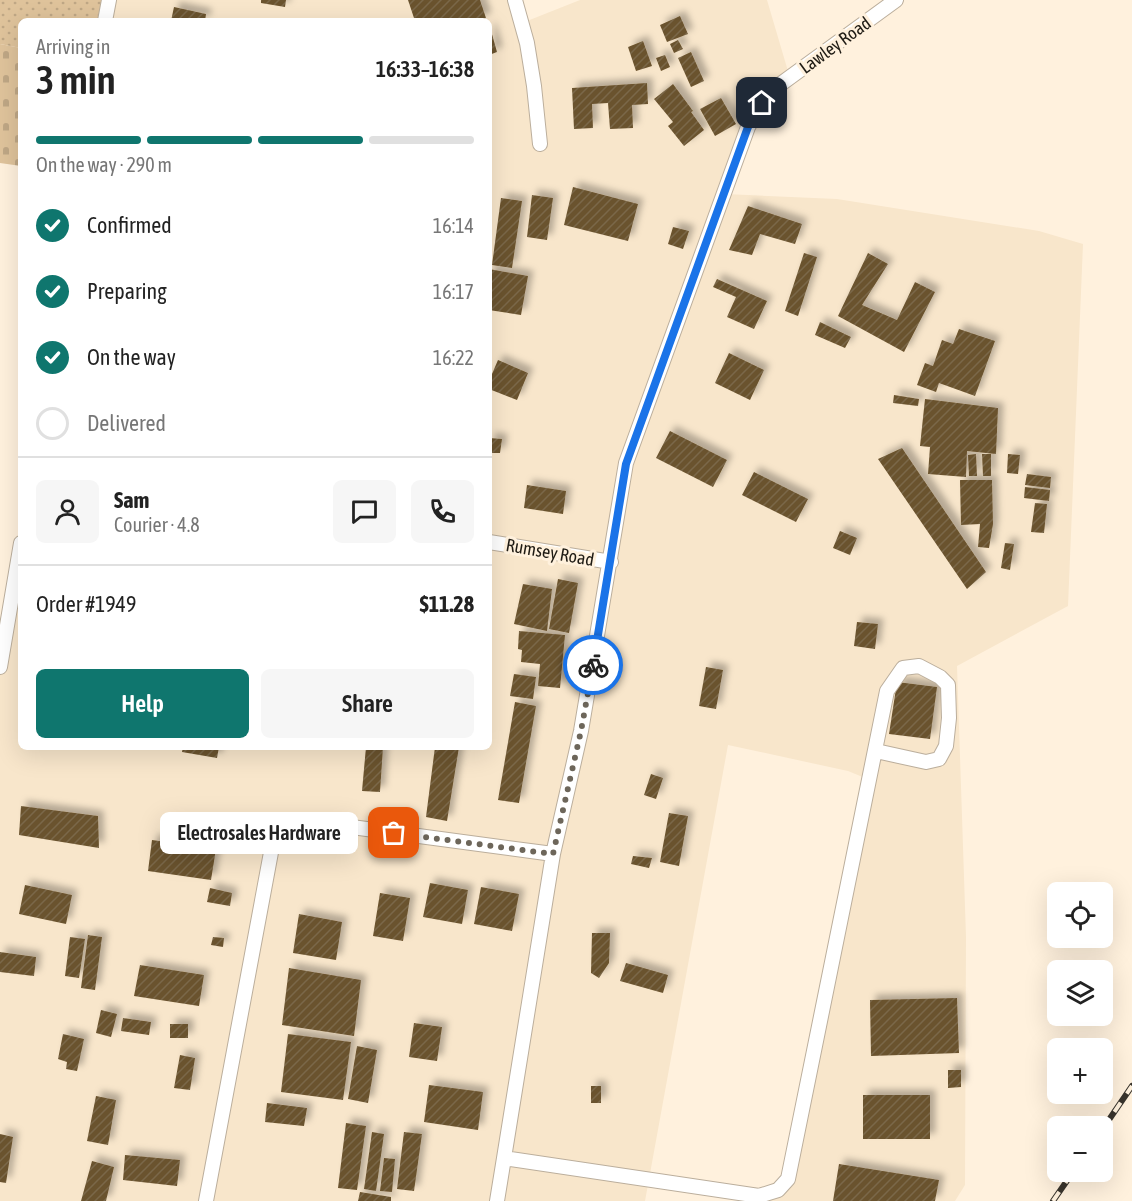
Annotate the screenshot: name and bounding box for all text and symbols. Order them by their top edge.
street label: Lawley Road [795,12,875,78]
text: Arriving in [36,35,110,58]
text: 16:33–16:38 [376,56,474,82]
text: 3 min [36,58,116,102]
pin [736,77,787,128]
icon: home [745,86,778,119]
text: On the way · 290 m [36,153,172,176]
icon: check [36,209,69,242]
text: Confirmed [87,212,172,238]
text: 16:14 [433,214,474,237]
icon: check [36,275,69,308]
text: Preparing [87,278,167,304]
text: 16:17 [433,280,474,303]
icon: check [36,341,69,374]
text: On the way [87,344,176,370]
text: 16:22 [433,346,474,369]
text: Delivered [87,410,166,436]
button: person [36,480,99,543]
button: chat [333,480,396,543]
button: phone [411,480,474,543]
text: Sam [114,487,149,513]
text: Courier · 4.8 [114,513,200,536]
street label: Rumsey Road [504,534,596,570]
text: Order #1949 [36,591,136,617]
text: $11.28 [419,591,474,617]
courier [563,635,623,695]
icon: bike [577,649,610,682]
button: Help [36,669,249,738]
button: Share [261,669,474,738]
pin [368,807,419,858]
callout: Electrosales Hardware [160,812,358,854]
icon: bag [377,816,410,849]
text: Electrosales Hardware [177,821,341,844]
map controls [1047,882,1113,1182]
button: locate [1047,882,1113,948]
button: layers [1047,960,1113,1026]
button: + [1047,1038,1113,1104]
button: − [1047,1116,1113,1182]

